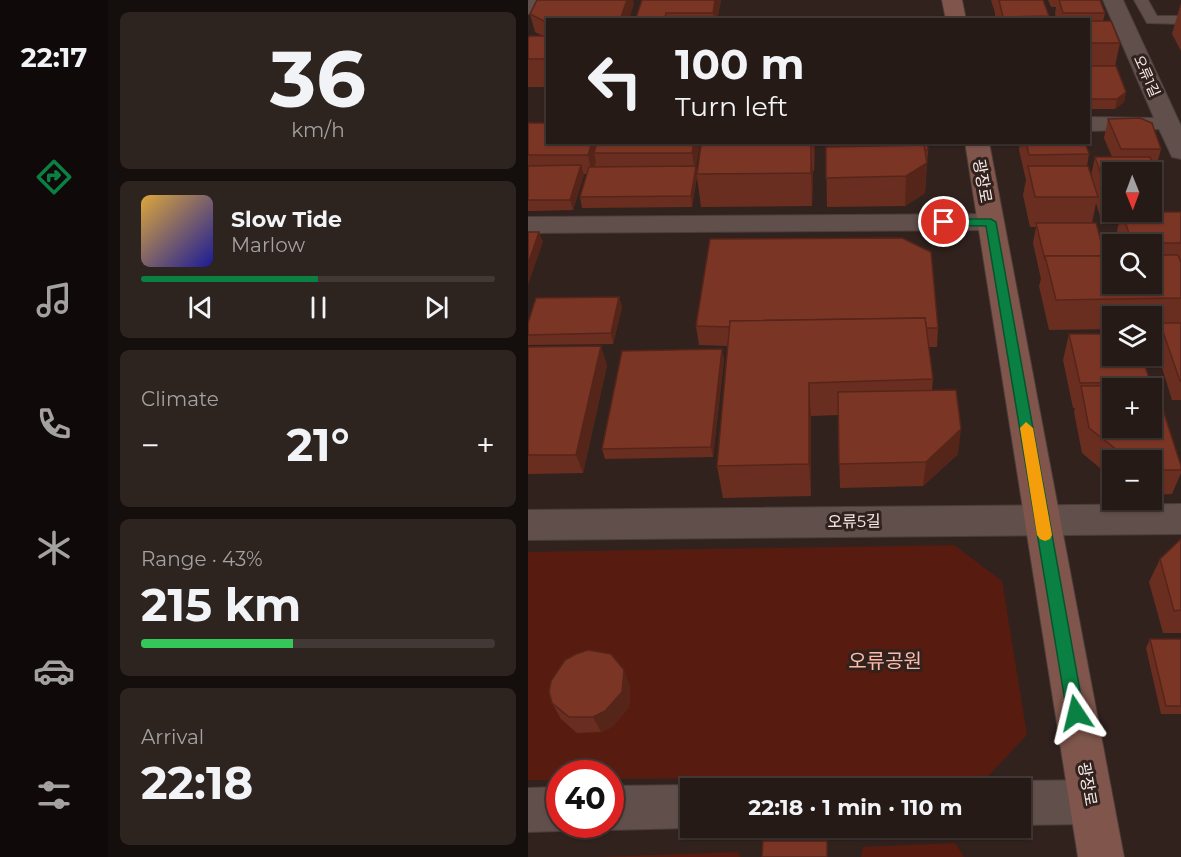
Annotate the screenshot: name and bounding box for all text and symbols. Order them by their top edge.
text: 36 [270,31,366,127]
text: 100 m [675,38,804,90]
text: 22:17 [21,41,87,74]
icon: left [576,42,654,120]
street label: 오류1길 [1130,52,1164,100]
text: Turn left [675,90,788,123]
text: km/h [291,118,345,142]
icon: directions [33,156,75,198]
street label: 광장로 [969,158,996,205]
north arrow [1102,162,1162,222]
map controls [1102,162,1162,510]
pin [918,196,969,247]
icon: arrive [927,205,960,238]
text: Slow Tide [231,206,342,233]
text: Marlow [231,233,305,257]
button: search [1102,234,1162,294]
icon: music [33,279,75,321]
icon: previous [184,291,217,324]
icon: pause [302,291,335,324]
icon: next [420,291,453,324]
button: layers [1102,306,1162,366]
button: + [1102,378,1162,438]
text: Climate [141,387,219,411]
icon: phone [33,403,75,445]
text: 21° [286,417,350,472]
text: − [141,425,160,465]
text: + [476,425,495,465]
button: − [1102,450,1162,510]
street label: 오류5길 [827,512,881,531]
icon: climate [33,527,75,569]
text: Range · 43% [141,547,263,571]
text: 215 km [141,577,301,632]
park label: 오류공원 [848,649,922,673]
icon: car [33,650,75,692]
position arrow [1044,681,1108,745]
text: Arrival [141,725,204,749]
text: 22:18 [141,755,253,810]
speed limit sign: 40 [546,760,624,838]
street label: 광장로 [1074,761,1101,808]
icon: filters [33,774,75,816]
text: 22:18 · 1 min · 110 m [748,794,963,821]

